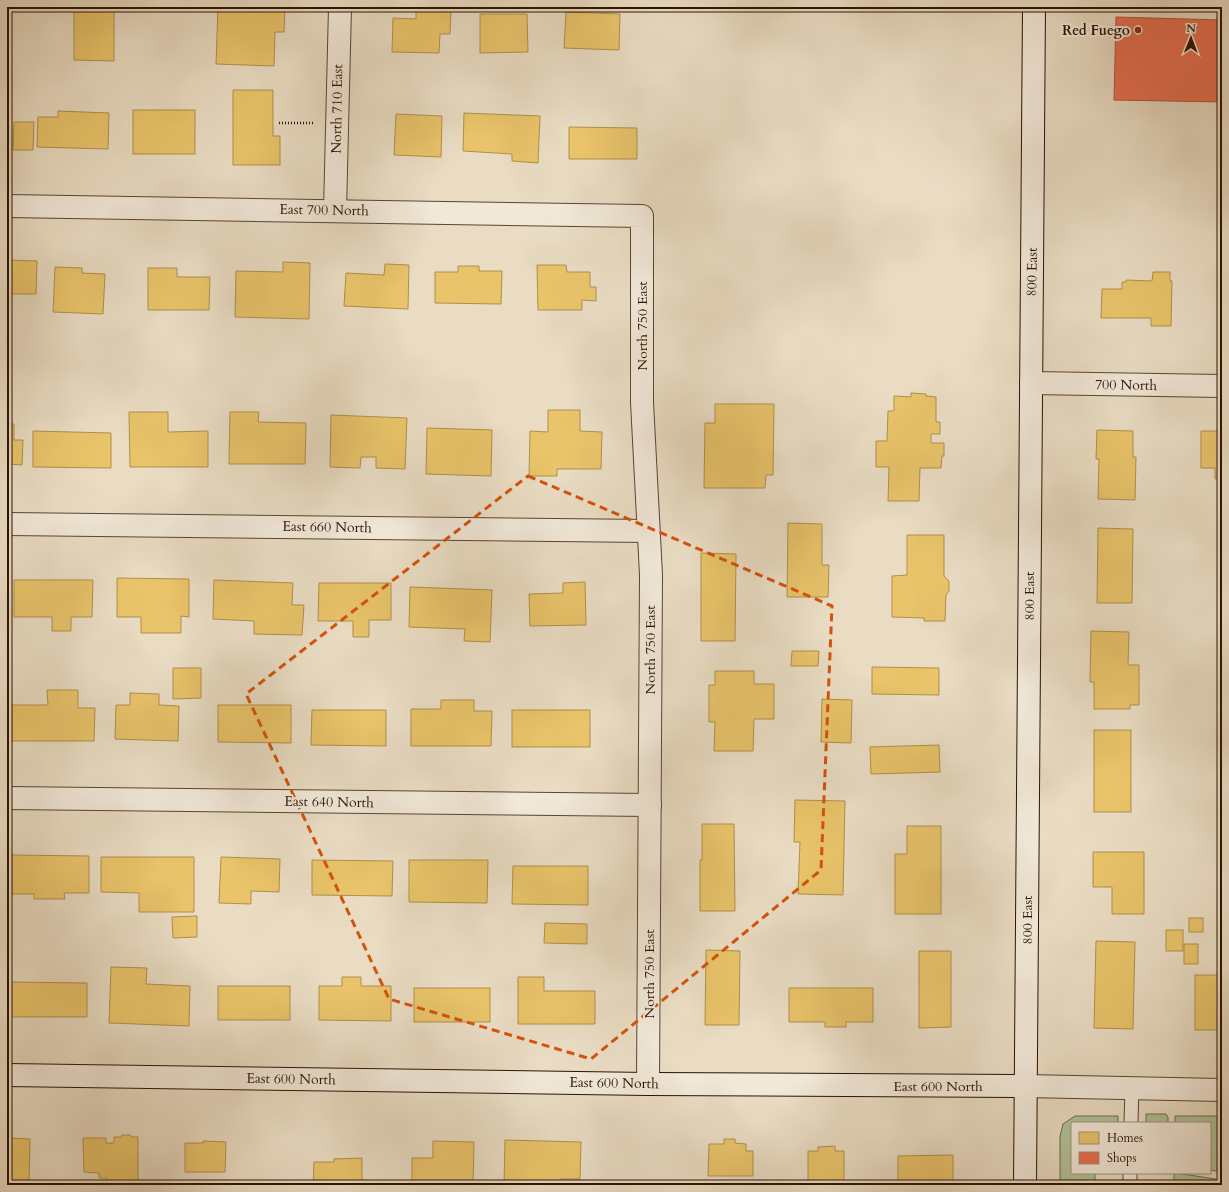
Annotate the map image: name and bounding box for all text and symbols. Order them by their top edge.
north arrow [1171,18,1211,58]
place label: Red Fuego [1062,21,1130,40]
text: N [1186,21,1197,36]
marker: Red Fuego [1133,25,1143,35]
street label: North 710 East [327,63,347,154]
street label: East 700 North [279,200,369,220]
street label: 800 East [1022,247,1042,297]
street label: North 750 East [633,281,652,371]
street label: 700 North [1095,375,1157,395]
street label: East 660 North [282,517,372,537]
street label: 800 East [1020,571,1039,621]
street label: North 750 East [641,605,660,695]
street label: East 640 North [284,792,374,812]
street label: 800 East [1018,895,1037,945]
street label: North 750 East [640,929,659,1019]
street label: East 600 North [246,1069,336,1089]
street label: East 600 North [569,1073,659,1093]
street label: East 600 North [893,1077,983,1096]
legend [1071,1122,1211,1174]
text: Homes [1107,1130,1143,1146]
text: Shops [1107,1150,1136,1166]

